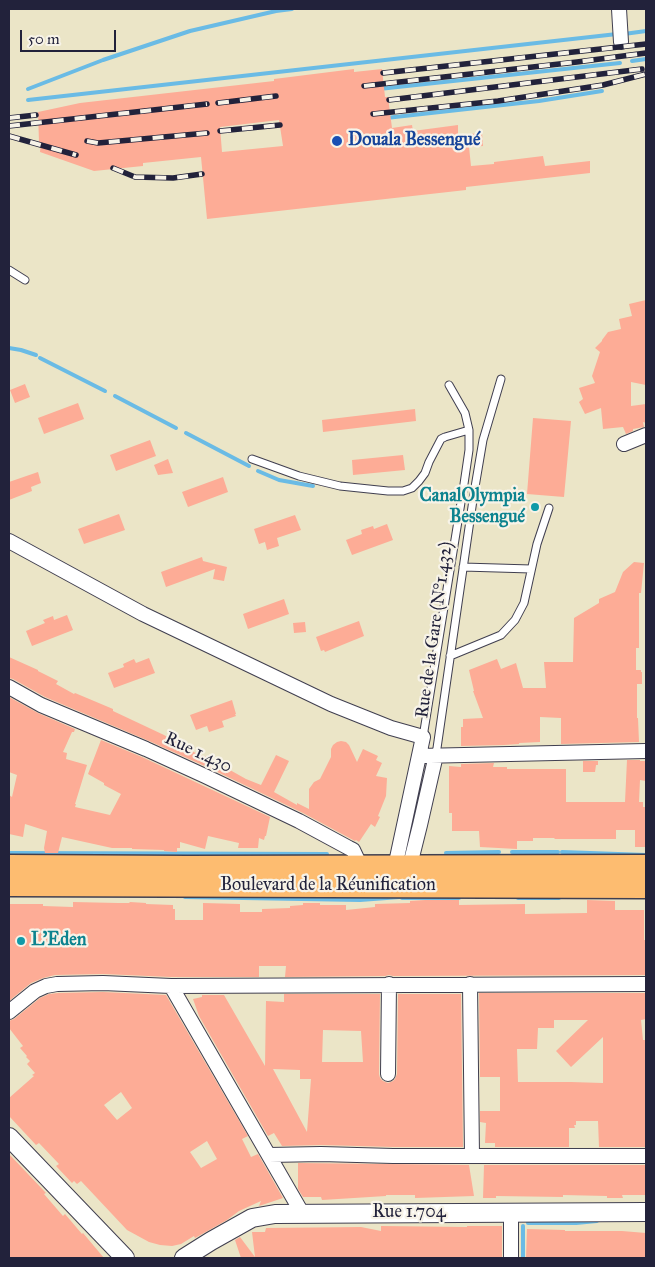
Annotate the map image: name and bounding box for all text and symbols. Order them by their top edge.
scale bar [22,20,119,52]
text: 50 m [28,30,60,48]
place label: Douala Bessengué [348,130,480,152]
marker: Douala Bessengué [330,134,344,148]
place label: CanalOlympia Bessengué [420,486,525,528]
marker: CanalOlympia Bessengué [529,501,541,513]
street label: Rue de la Gare (N°1.432) [412,540,458,720]
street label: Rue 1.430 [161,728,235,778]
street label: Boulevard de la Réunification [220,875,436,897]
place label: L'Eden [31,930,86,952]
marker: L'Eden [15,935,27,947]
street label: Rue 1.704 [372,1202,446,1224]

